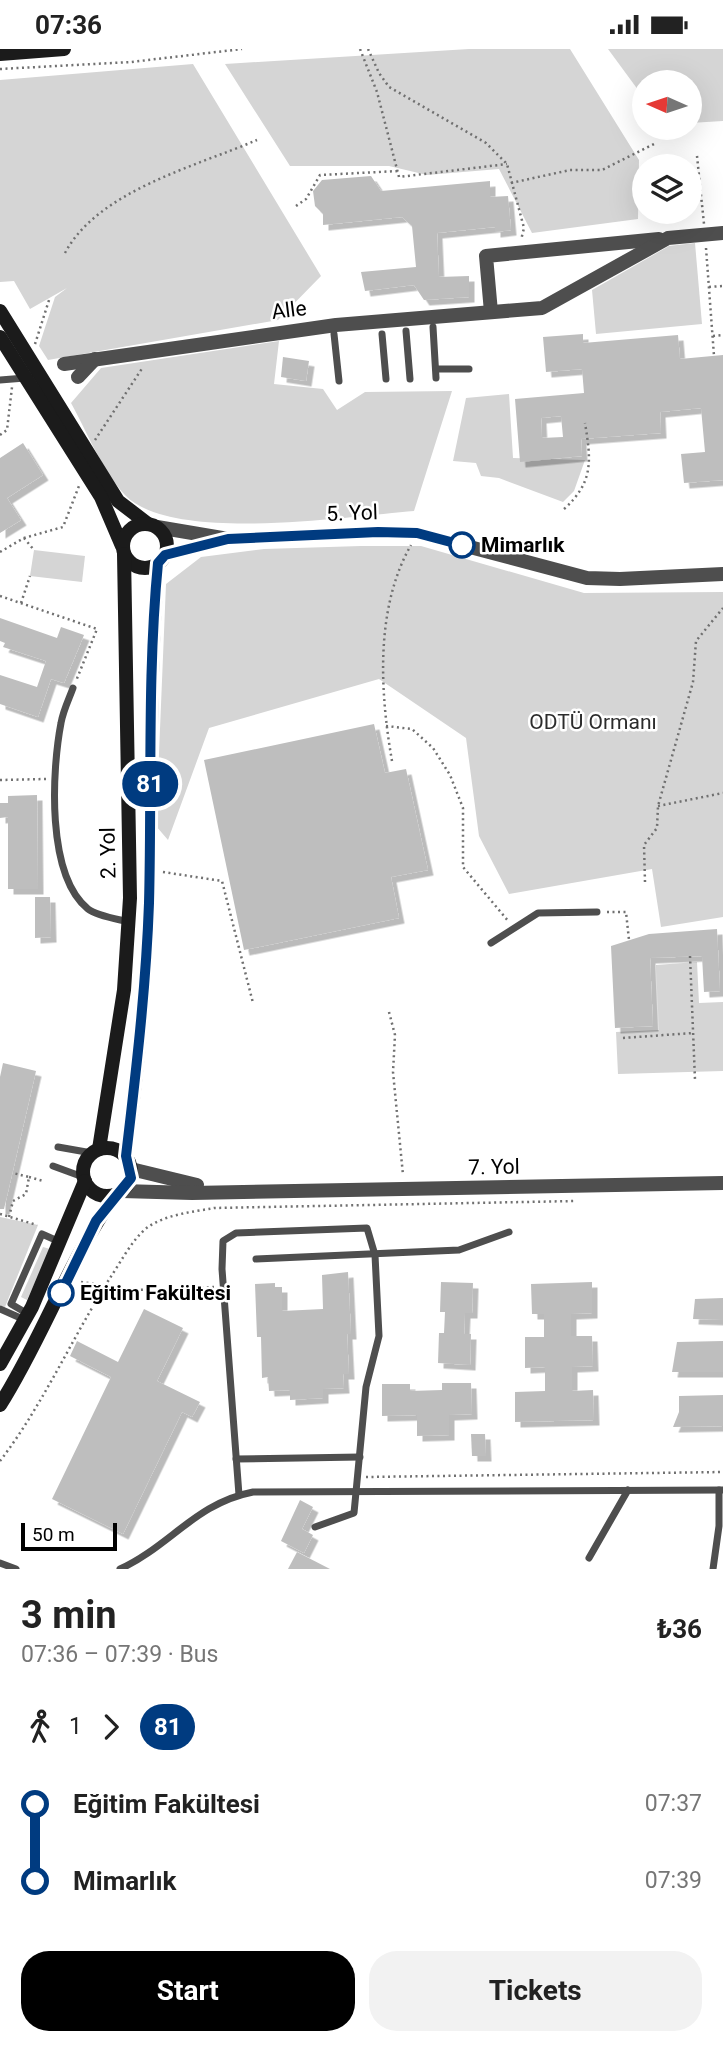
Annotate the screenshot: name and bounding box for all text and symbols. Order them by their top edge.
text: 07:36 [35,10,102,40]
north arrow [632,70,702,140]
map controls [632,70,702,224]
button: layers [632,154,702,224]
street label: Alle [270,296,308,324]
street label: 5. Yol [326,500,378,526]
marker: Mimarlık [449,532,475,558]
place label: Mimarlık [481,533,565,557]
park label: ODTÜ Ormanı [529,710,657,734]
line badge: 81 [118,761,182,807]
text: 81 [136,770,164,798]
street label: 2. Yol [96,827,120,879]
street label: 7. Yol [468,1155,520,1179]
marker: Eğitim Fakültesi [48,1280,74,1306]
place label: Eğitim Fakültesi [80,1281,231,1305]
scale bar [21,1520,117,1552]
text: 50 m [32,1523,75,1546]
text: 3 min [21,1593,117,1637]
text: ₺36 [657,1614,702,1644]
text: 07:36 – 07:39 · Bus [21,1641,218,1668]
icon: walk [21,1708,59,1746]
icon: forward [92,1708,130,1746]
text: 1 [69,1713,82,1740]
text: 81 [154,1713,181,1741]
text: Eğitim Fakültesi [73,1789,260,1819]
text: 07:37 [645,1790,702,1817]
text: Mimarlık [73,1866,176,1896]
text: 07:39 [645,1867,702,1894]
button: Start [21,1951,355,2031]
button: Tickets [369,1951,702,2031]

